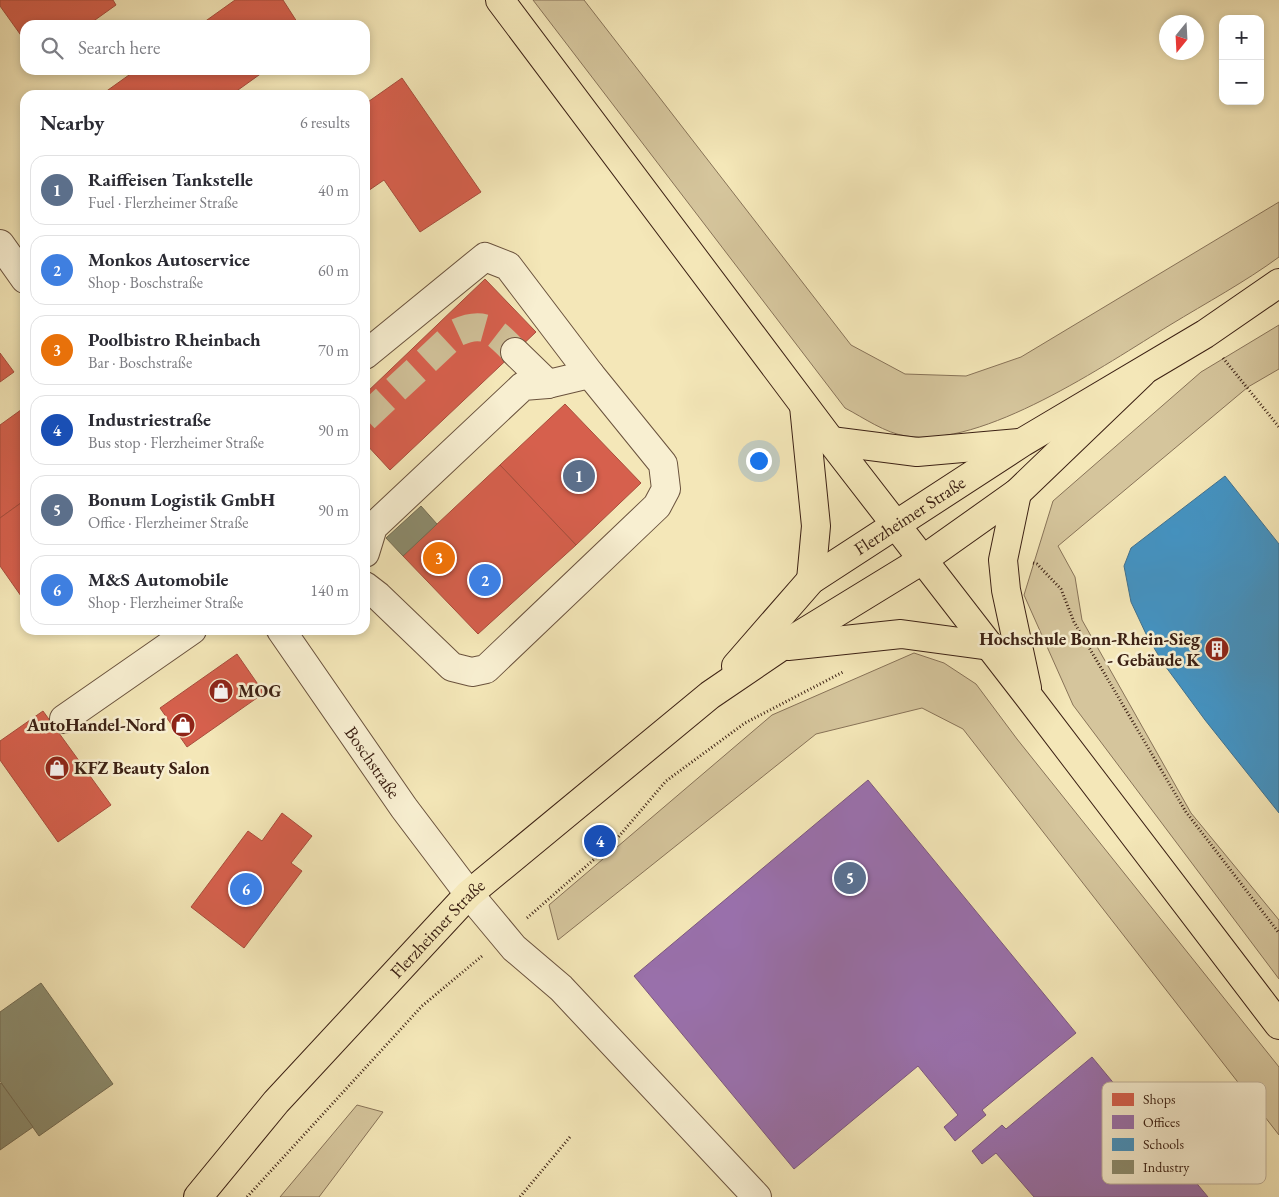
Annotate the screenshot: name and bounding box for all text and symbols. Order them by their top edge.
north arrow [1159,15,1204,60]
map controls [1219,15,1264,105]
button: + [1219,15,1264,60]
search box [20,20,370,75]
icon: search [38,34,66,62]
text: Search here [78,35,160,60]
button: − [1219,60,1264,105]
text: Nearby [40,109,104,136]
text: 6 results [300,112,350,133]
text: Raiffeisen Tankstelle [88,167,253,192]
text: 1 [53,180,61,201]
text: 40 m [318,180,349,201]
text: Fuel · Flerzheimer Straße [88,192,238,213]
text: Monkos Autoservice [88,247,250,272]
text: 2 [53,260,61,281]
text: 60 m [318,260,349,281]
text: Shop · Boschstraße [88,272,203,293]
text: Poolbistro Rheinbach [88,327,261,352]
text: 3 [53,340,61,361]
text: 70 m [318,340,349,361]
text: Bar · Boschstraße [88,352,192,373]
text: Industriestraße [88,407,211,432]
text: 4 [53,420,61,441]
text: 90 m [318,420,349,441]
text: Bus stop · Flerzheimer Straße [88,432,264,453]
your location [746,448,772,474]
pin: 1 [563,457,595,495]
street label: Flerzheimer Straße [850,471,969,560]
text: Bonum Logistik GmbH [88,487,275,512]
text: 5 [53,500,61,521]
text: 90 m [318,500,349,521]
text: Office · Flerzheimer Straße [88,512,248,533]
pin: 3 [423,539,455,577]
pin: 2 [469,561,501,599]
text: M&S Automobile [88,567,228,592]
text: 6 [53,580,61,601]
text: 140 m [310,580,349,601]
text: Shop · Flerzheimer Straße [88,592,243,613]
place label: Hochschule Bonn-Rhein-Sieg - Gebäude K [979,627,1201,671]
building icon: Hochschule Bonn-Rhein-Sieg - Gebäude K [1204,636,1230,662]
shop icon: MOG [208,678,234,704]
place label: MOG [238,679,282,702]
shop icon: AutoHandel-Nord [170,712,196,738]
place label: AutoHandel-Nord [26,713,166,736]
street label: Boschstraße [340,722,406,803]
shop icon: KFZ Beauty Salon [44,755,70,781]
place label: KFZ Beauty Salon [74,756,210,779]
pin: 4 [584,822,616,860]
pin: 5 [834,859,866,897]
pin: 6 [230,870,262,908]
street label: Flerzheimer Straße [385,874,489,983]
legend [1102,1082,1266,1184]
text: Shops [1143,1090,1176,1108]
text: Offices [1143,1113,1180,1131]
text: Schools [1143,1135,1184,1153]
text: Industry [1143,1158,1190,1176]

